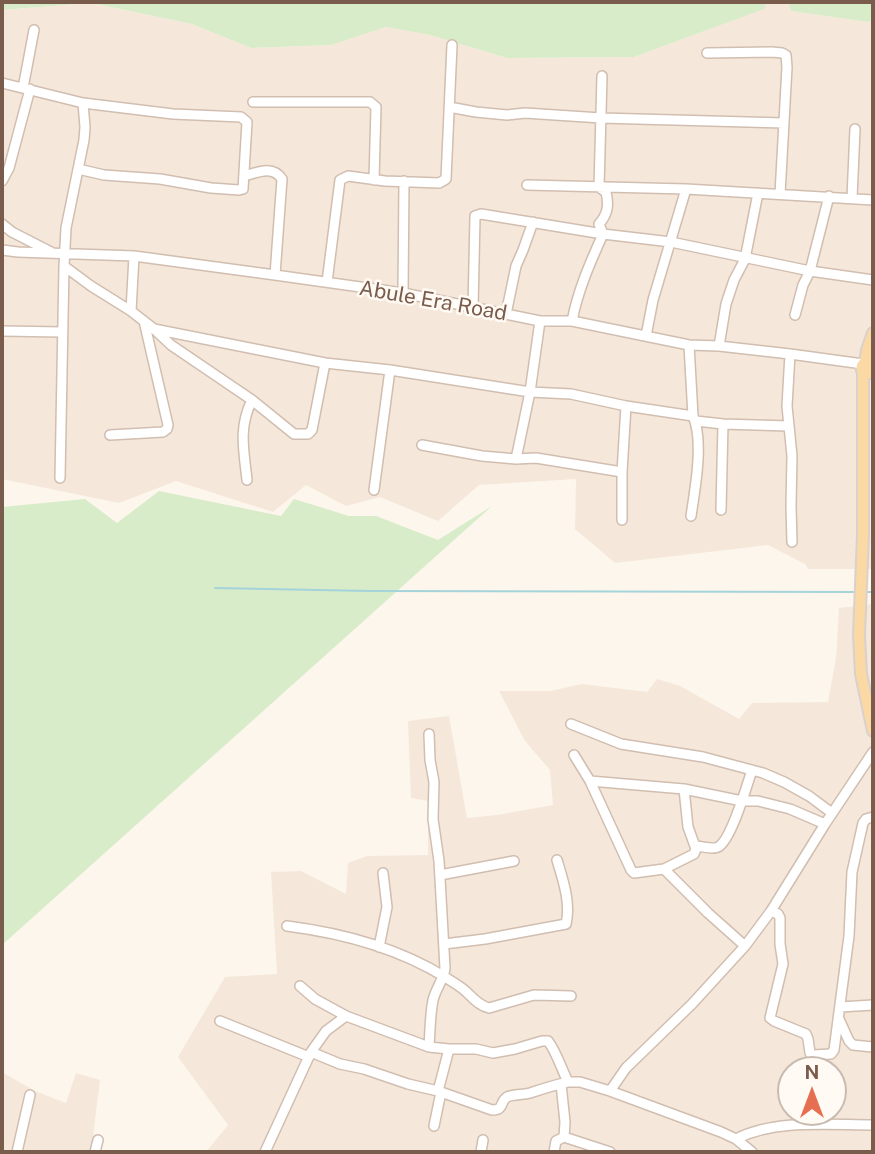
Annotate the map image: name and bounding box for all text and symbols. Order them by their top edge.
street label: Abule Era Road [357,276,509,326]
north arrow [777,1056,847,1126]
text: N [805,1061,819,1083]

